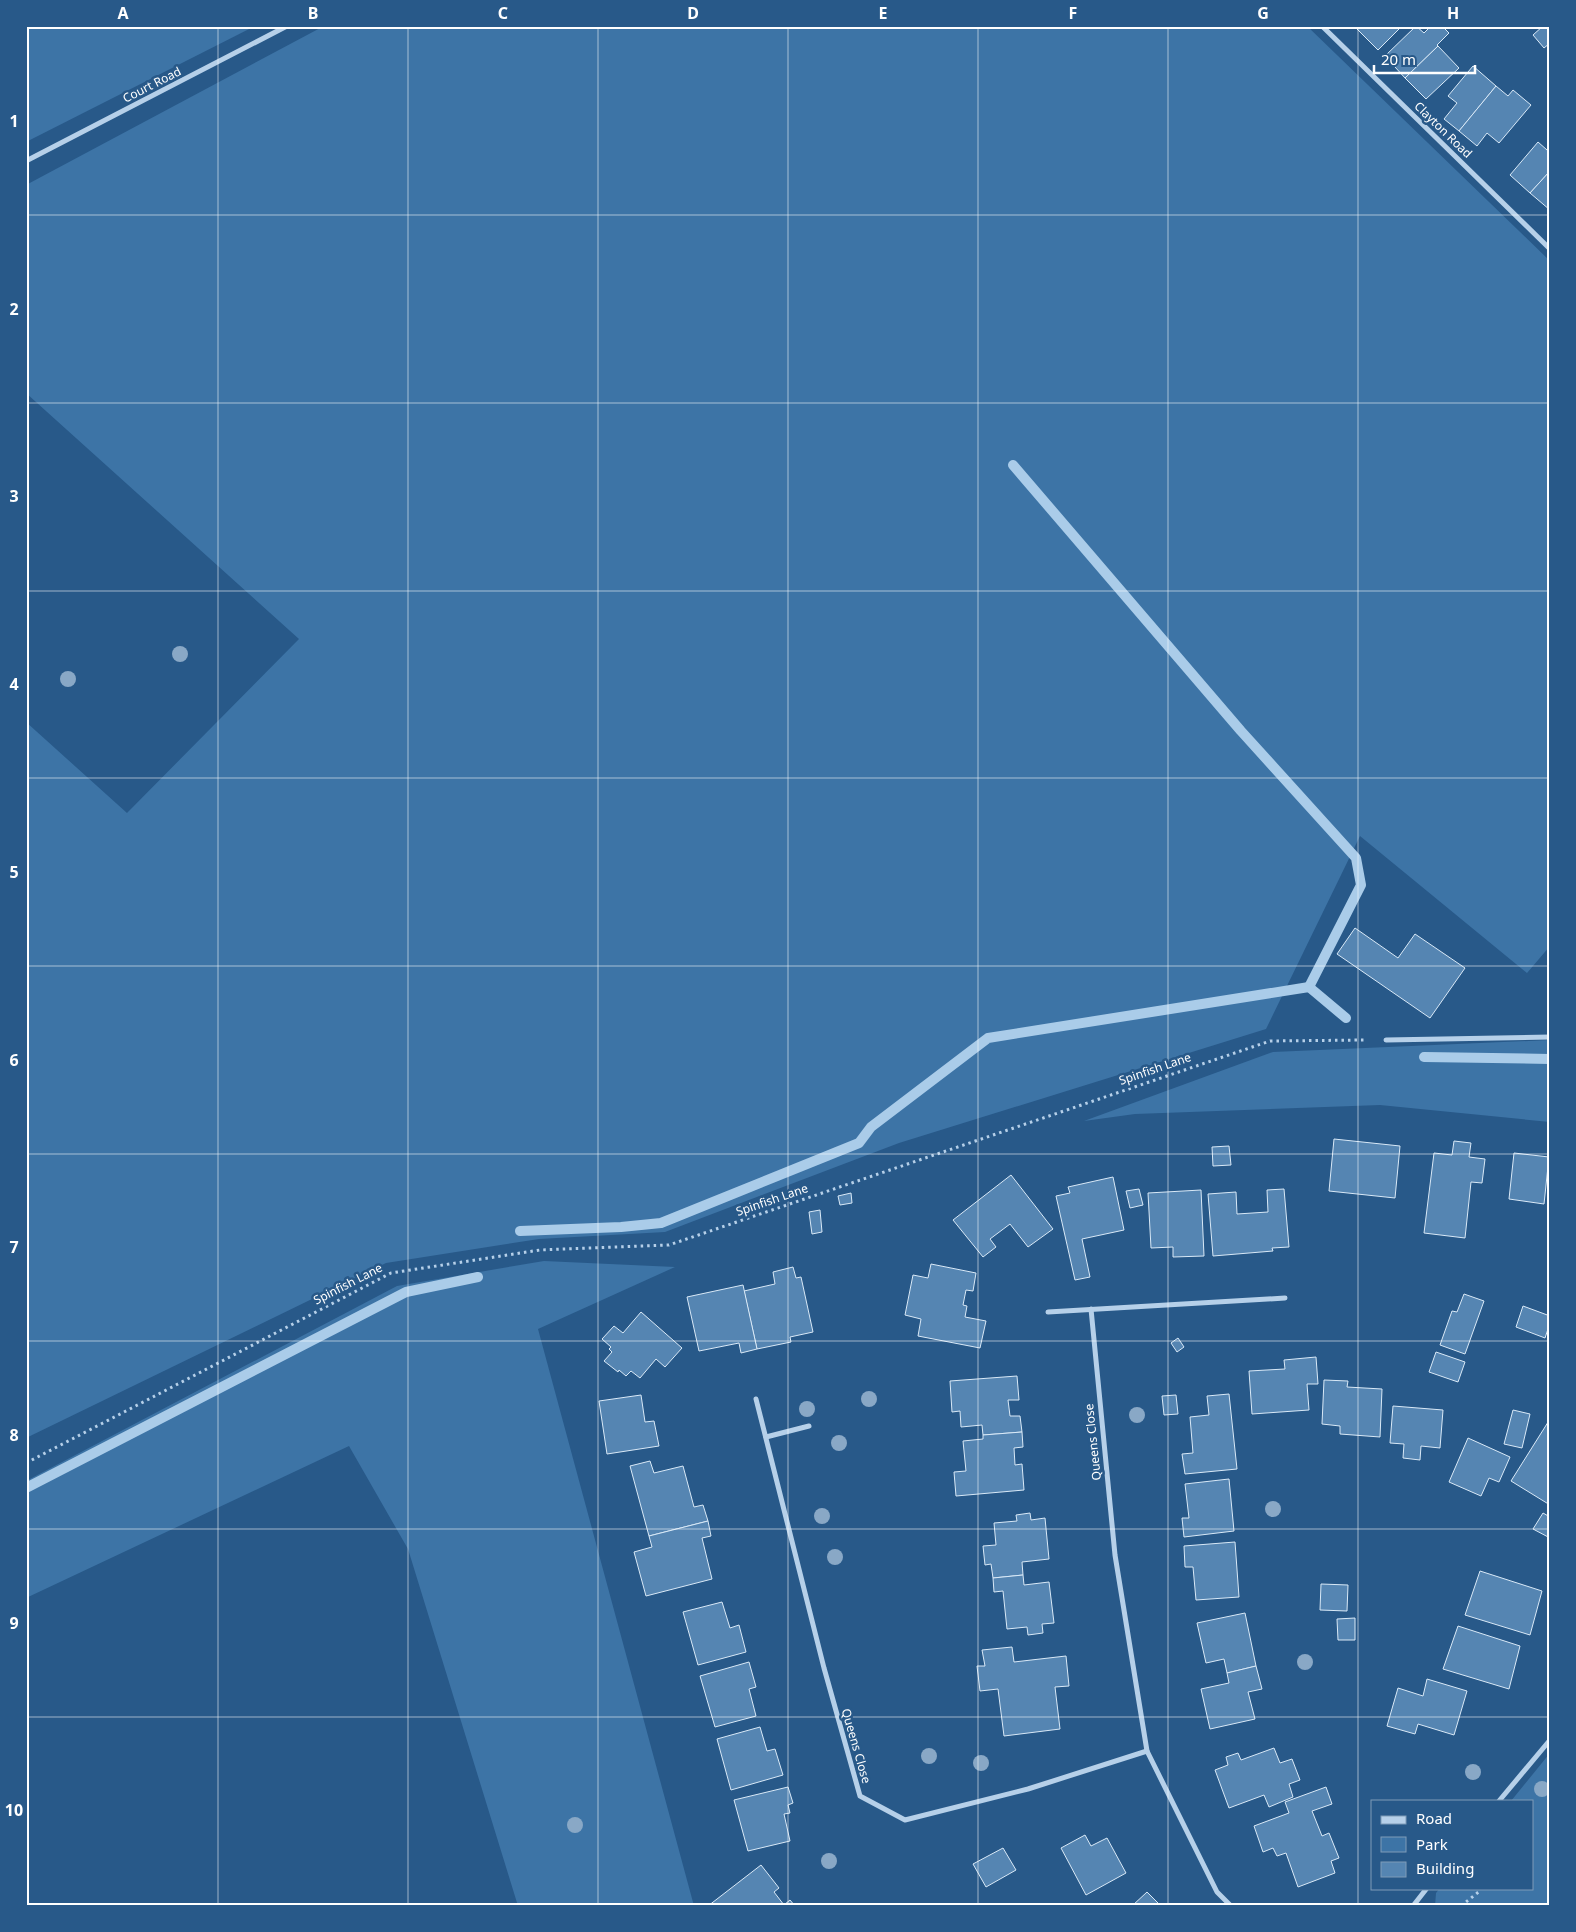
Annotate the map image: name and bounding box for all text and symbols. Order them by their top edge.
text: A [117,2,129,24]
text: B [308,2,318,24]
text: C [498,2,508,24]
text: D [687,2,699,24]
text: E [879,2,888,24]
text: F [1069,2,1077,24]
text: G [1257,2,1269,24]
text: H [1447,2,1459,24]
scale bar [1374,42,1475,74]
text: 20 m [1381,49,1416,69]
street label: Court Road [120,63,184,107]
street label: Clayton Road [1411,98,1476,162]
text: 1 [9,110,19,132]
text: 2 [9,298,19,320]
text: 3 [9,485,19,507]
text: 4 [9,673,19,695]
text: 5 [9,861,19,883]
street label: Spinfish Lane [1117,1048,1193,1089]
text: 6 [9,1049,19,1071]
street label: Spinfish Lane [734,1179,810,1220]
text: 7 [9,1236,19,1258]
street label: Spinfish Lane [310,1259,385,1308]
street label: Queens Close [1080,1403,1105,1481]
text: 8 [9,1424,19,1446]
text: 9 [9,1612,19,1634]
street label: Queens Close [838,1706,875,1785]
text: 10 [5,1799,23,1821]
legend [1371,1800,1534,1890]
text: Road [1416,1808,1452,1828]
text: Park [1416,1834,1448,1854]
text: Building [1416,1858,1474,1878]

